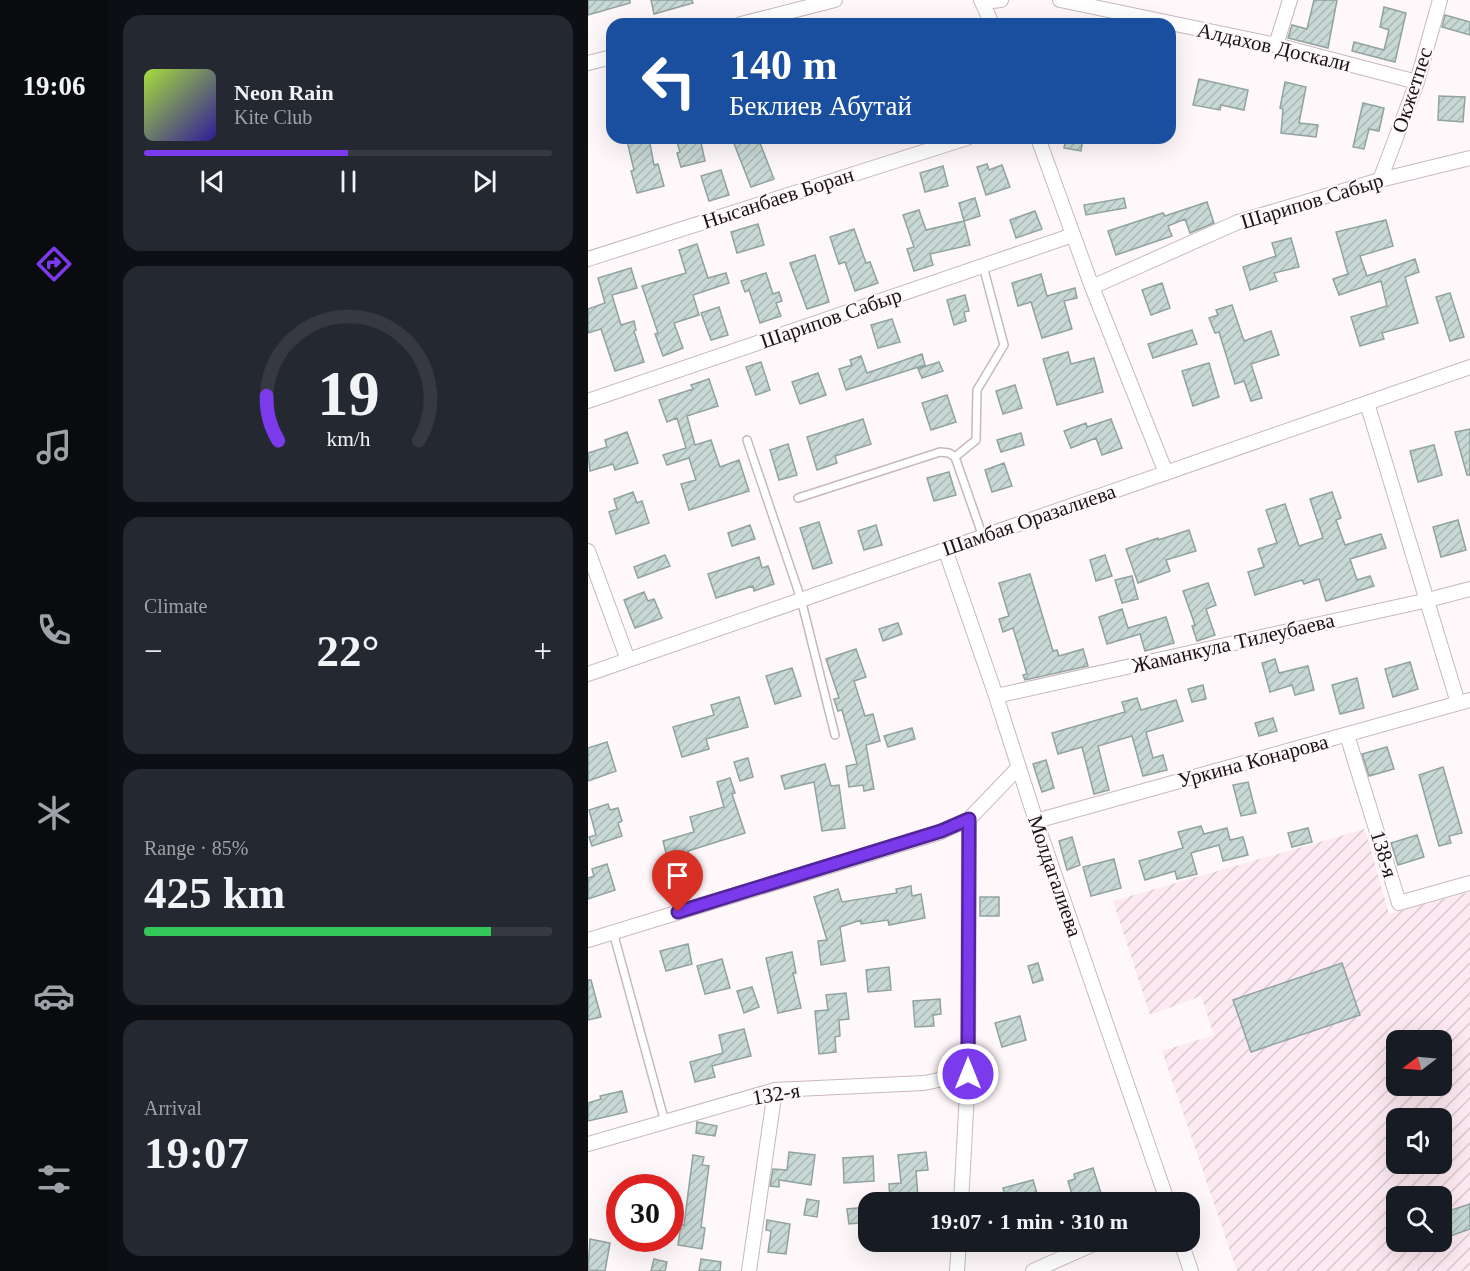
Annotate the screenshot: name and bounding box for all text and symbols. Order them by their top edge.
street label: Алдахов Доскали [1195,18,1353,76]
icon: left [630,42,708,120]
text: 140 m [729,42,838,88]
street label: Окжетпес [1387,44,1437,136]
text: 19:06 [23,71,86,101]
text: Neon Rain [234,80,334,105]
text: Беклиев Абутай [729,91,912,121]
text: Kite Club [234,106,312,128]
street label: Нысанбаев Боран [699,162,857,234]
icon: previous [196,165,229,198]
icon: pause [332,165,365,198]
icon: next [468,165,501,198]
street label: Шарипов Сабыр [1238,168,1386,234]
icon: directions [33,243,75,285]
street label: Шарипов Сабыр [757,283,905,353]
text: 19 [317,359,379,428]
icon: music [33,426,75,468]
text: km/h [326,428,370,452]
street label: Шамбая Оразалиева [939,479,1119,561]
text: Climate [144,595,207,617]
street label: Жаманкула Тилеубаева [1129,608,1337,678]
icon: phone [33,609,75,651]
text: 22° [317,626,380,676]
text: − [144,633,163,669]
text: + [533,633,552,669]
street label: Уркина Конарова [1175,729,1331,793]
icon: climate [33,792,75,834]
street label: Молдагалиева [1023,812,1087,941]
street label: 138-я [1365,827,1403,881]
text: Range · 85% [144,837,248,859]
pin [652,850,703,912]
icon: arrive [661,859,694,892]
text: 425 km [144,868,285,918]
icon: car [33,975,75,1017]
north arrow [1386,1030,1452,1096]
map controls [1386,1030,1452,1252]
position arrow [936,1042,1000,1106]
street label: 132-я [750,1078,802,1110]
text: Arrival [144,1097,202,1119]
button: sound [1386,1108,1452,1174]
text: 19:07 [144,1128,249,1178]
icon: filters [33,1158,75,1200]
speed limit sign: 30 [606,1174,684,1252]
button: search [1386,1186,1452,1252]
text: 19:07 · 1 min · 310 m [930,1209,1128,1234]

